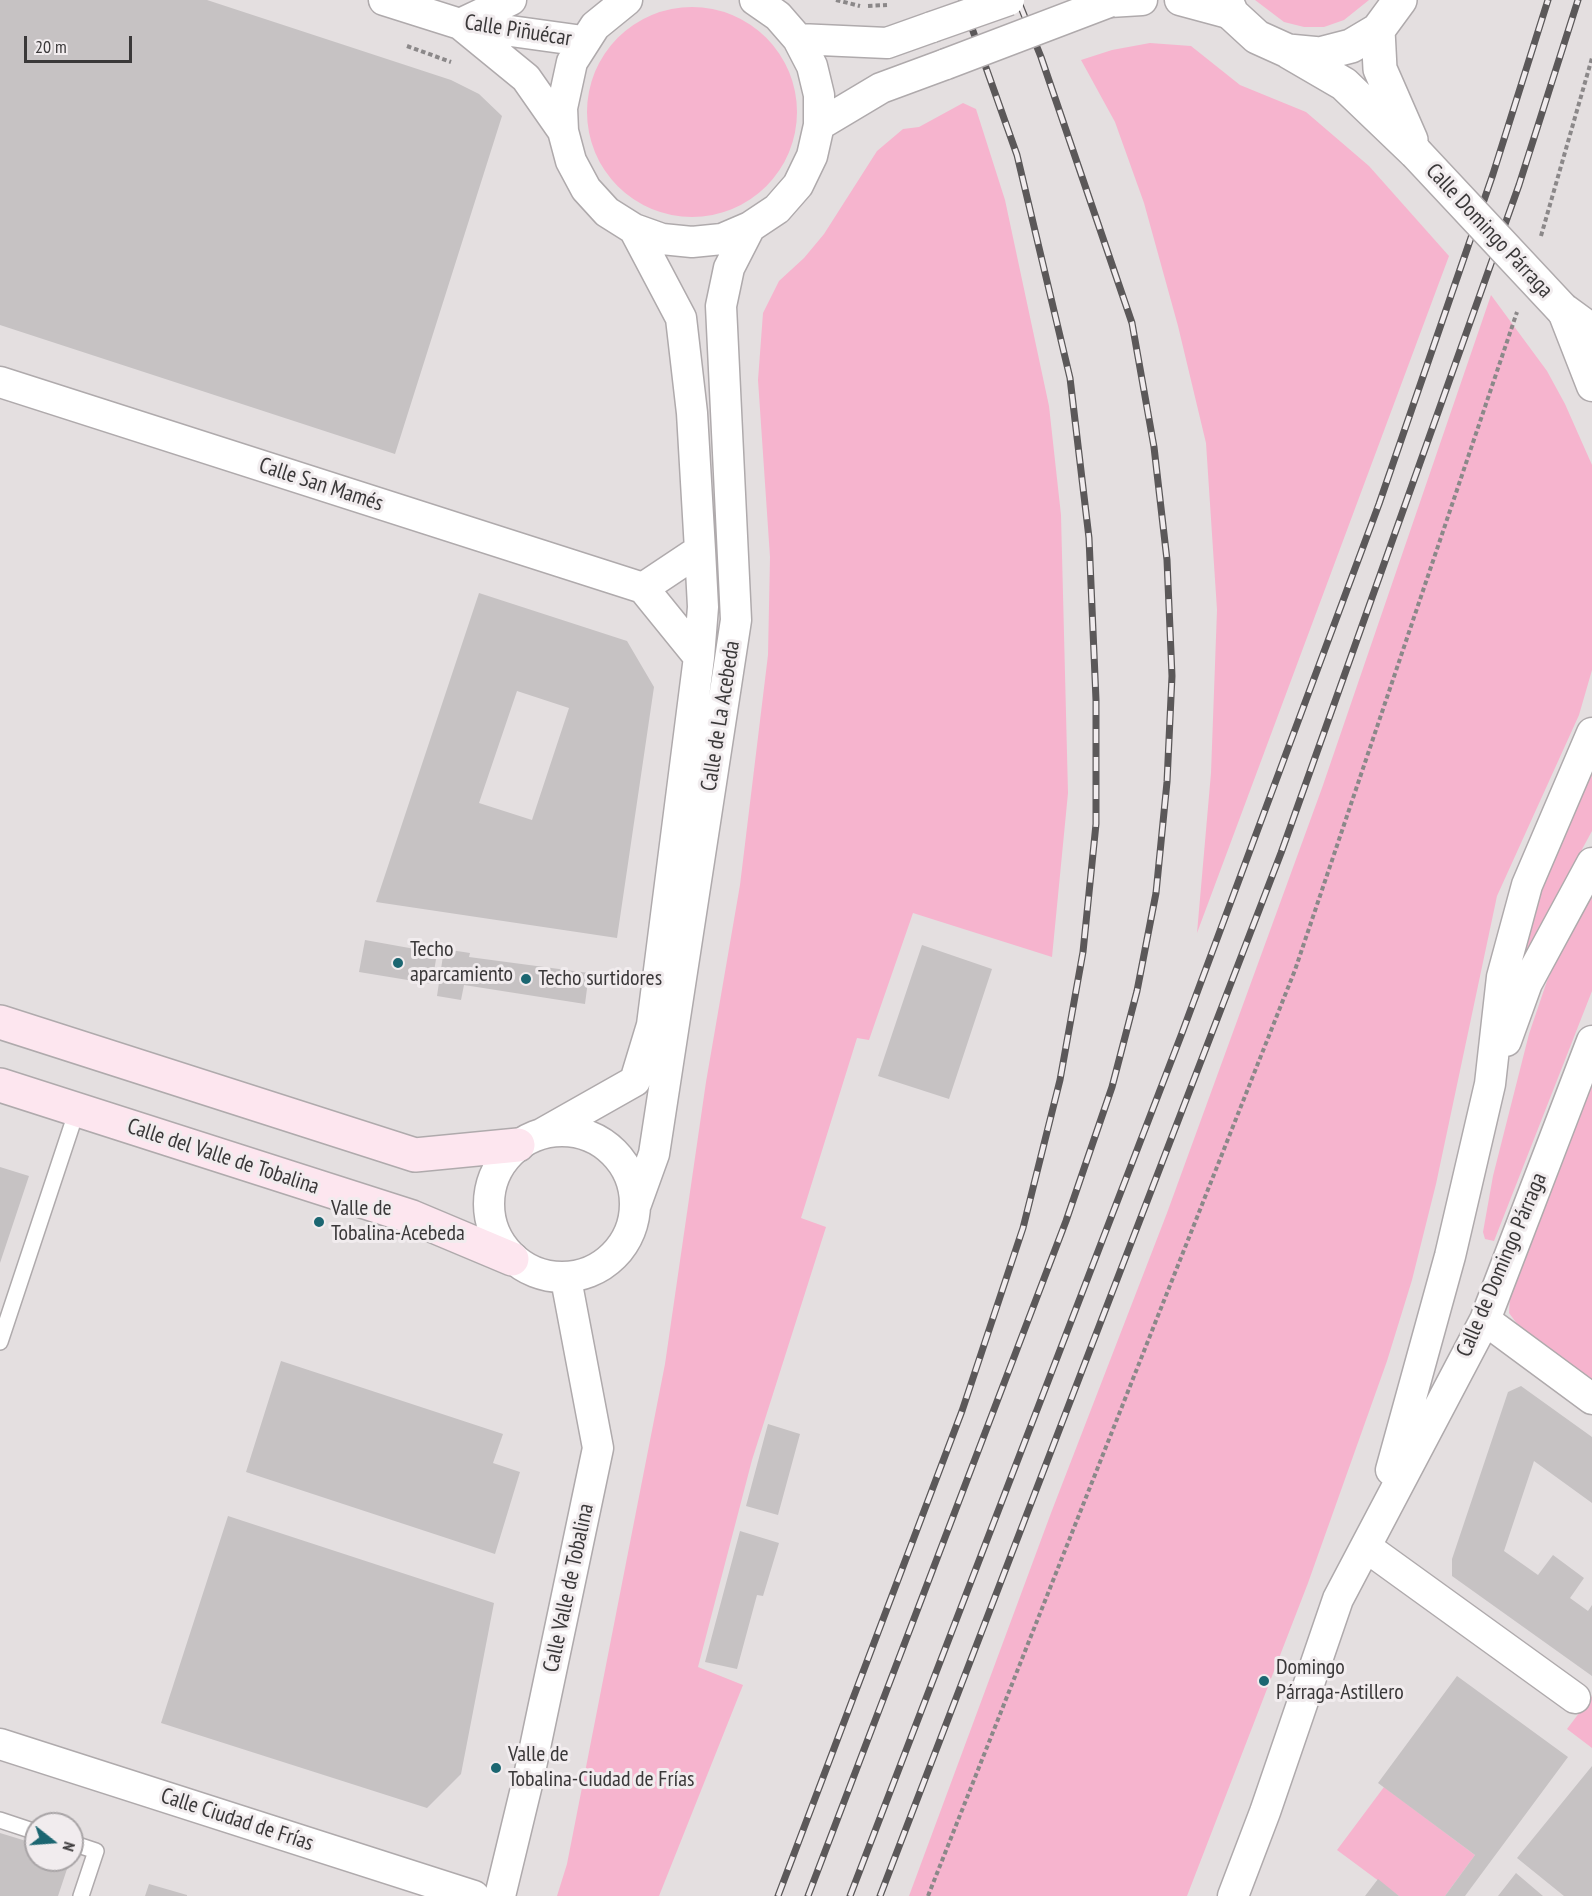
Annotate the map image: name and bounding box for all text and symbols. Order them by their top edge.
street label: Calle Piñuécar [463,10,573,52]
scale bar [27,24,135,62]
text: 20 m [35,35,67,58]
street label: Calle Domingo Párraga [1420,158,1558,304]
street label: Calle San Mamés [256,453,386,517]
street label: Calle de La Acebeda [696,639,746,793]
place label: Techo aparcamiento [410,937,513,988]
marker: Techo aparcamiento [391,956,405,970]
place label: Techo surtidores [538,966,662,992]
marker: Techo surtidores [519,972,533,986]
street label: Calle del Valle de Tobalina [124,1114,322,1200]
street label: Calle de Domingo Párraga [1451,1169,1553,1361]
place label: Valle de Tobalina-Acebeda [331,1196,465,1248]
marker: Valle de Tobalina-Acebeda [312,1215,326,1229]
street label: Calle Valle de Tobalina [538,1501,600,1675]
place label: Domingo Párraga-Astillero [1276,1655,1404,1706]
marker: Domingo Párraga-Astillero [1257,1674,1271,1688]
place label: Valle de Tobalina-Ciudad de Frías [508,1742,694,1794]
marker: Valle de Tobalina-Ciudad de Frías [489,1761,503,1775]
street label: Calle Ciudad de Frías [157,1783,317,1857]
north arrow [24,1812,84,1872]
text: N [58,1840,80,1854]

